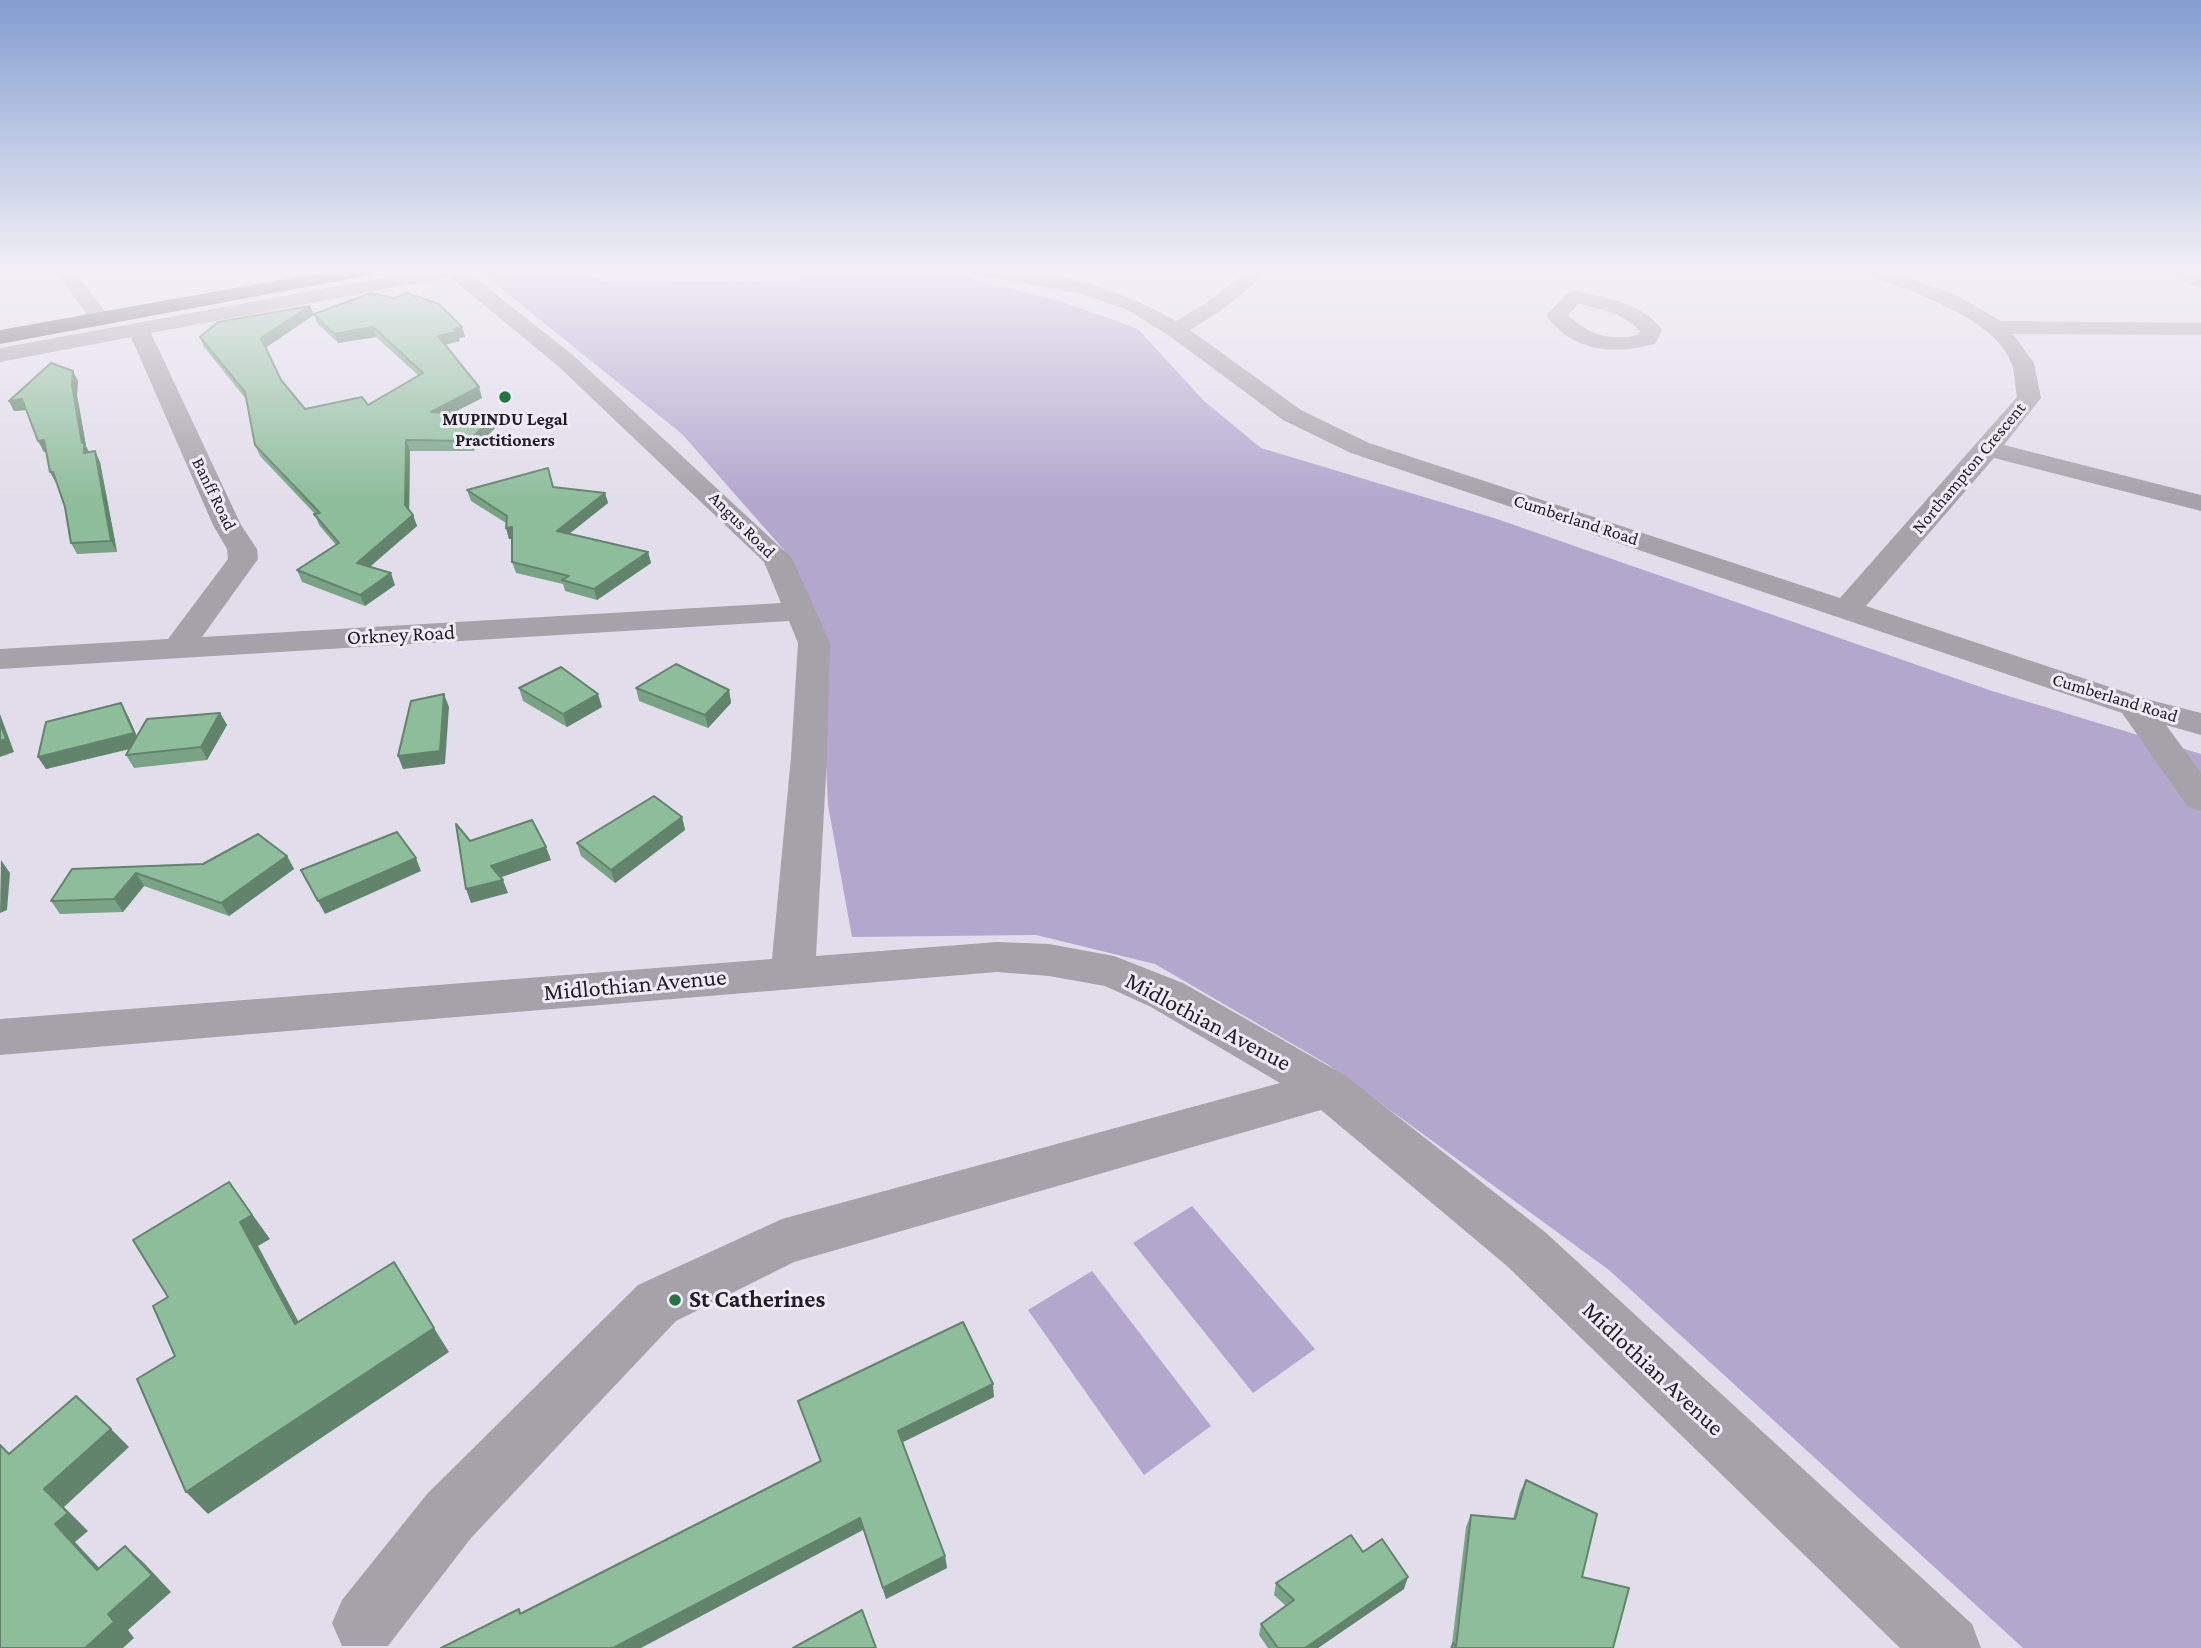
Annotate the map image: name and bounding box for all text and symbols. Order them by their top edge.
marker: MUPINDU Legal Practitioners [497,389,513,405]
street label: Northampton Crescent [1908,398,2030,538]
place label: MUPINDU Legal Practitioners [442,408,568,450]
street label: Banff Road [187,454,241,534]
street label: Angus Road [704,487,780,563]
street label: Cumberland Road [1511,490,1641,550]
street label: Orkney Road [346,620,456,650]
street label: Cumberland Road [2050,669,2180,727]
street label: Midlothian Avenue [542,963,728,1007]
street label: Midlothian Avenue [1120,966,1296,1078]
place label: St Catherines [689,1286,825,1314]
marker: St Catherines [667,1292,683,1308]
street label: Midlothian Avenue [1576,1296,1730,1442]

